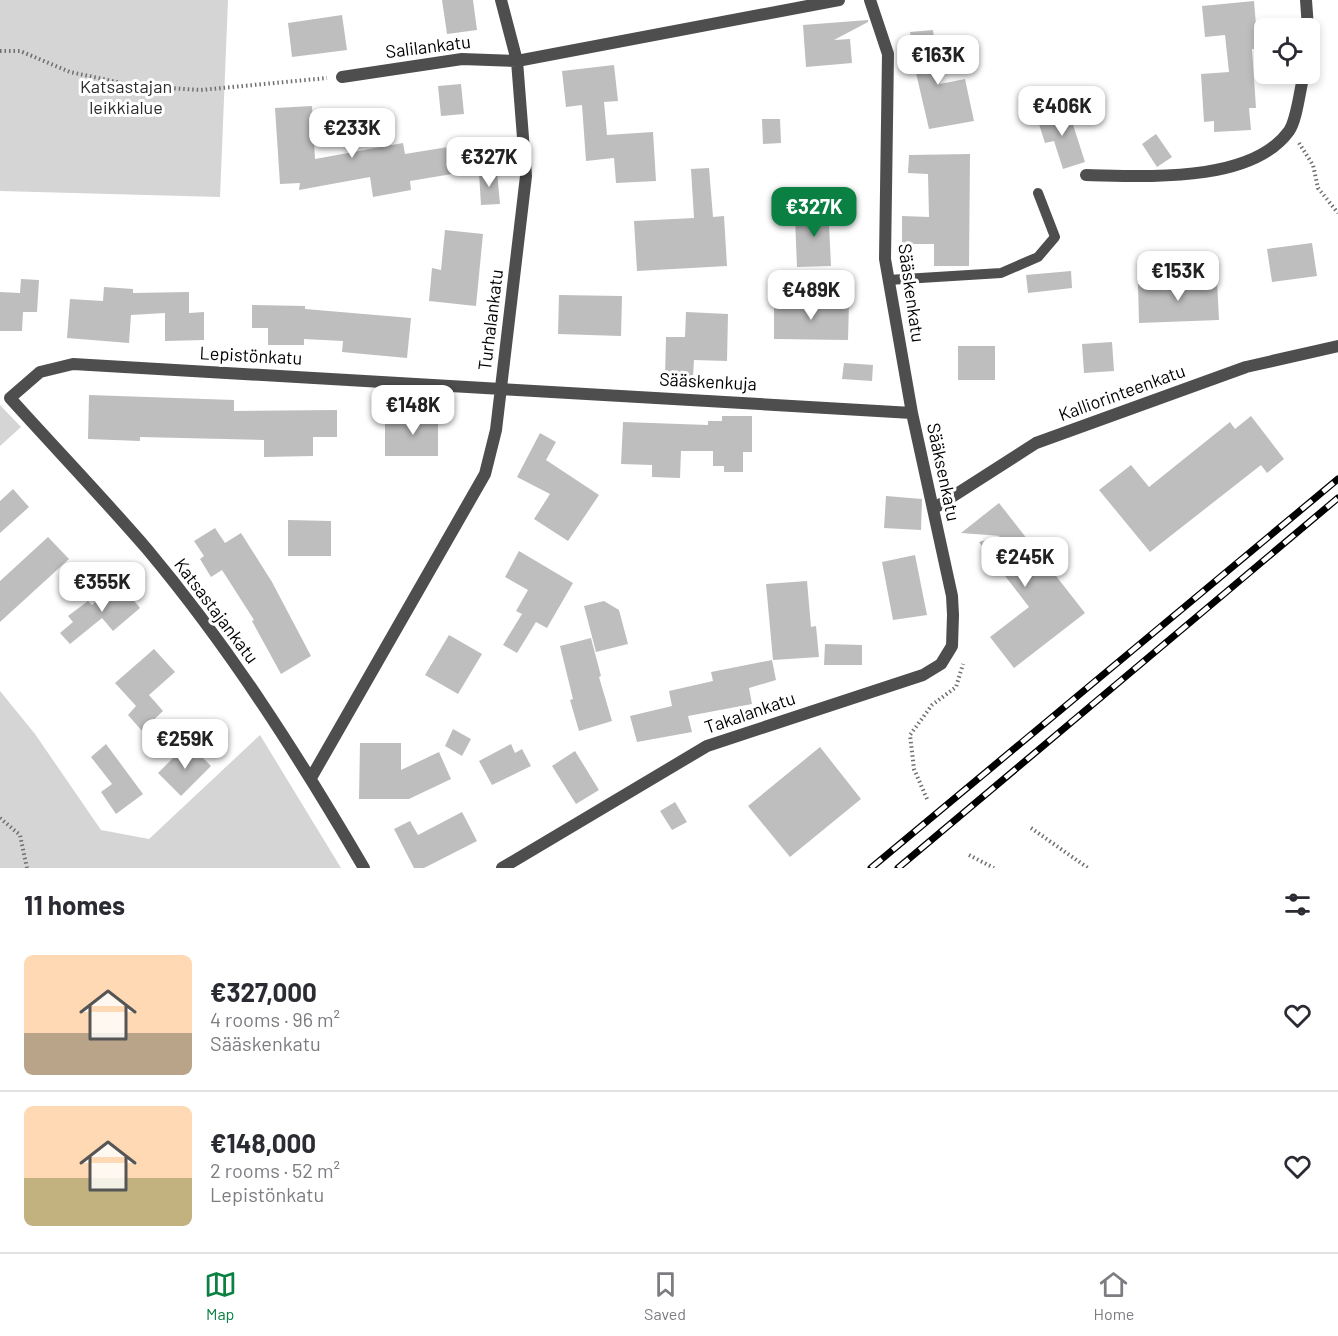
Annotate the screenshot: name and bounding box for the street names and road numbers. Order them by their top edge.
street label: Salilankatu [384,30,472,62]
street label: Sääskenkatu [894,242,930,344]
street label: Turhalankatu [473,268,507,372]
street label: Lepistönkatu [199,341,303,369]
street label: Kalliorinteenkatu [1055,359,1188,425]
street label: Sääskenkuja [659,367,757,395]
street label: Sääksenkatu [923,421,965,523]
street label: Katsastajankatu [170,553,264,667]
street label: Takalankatu [701,686,798,738]

